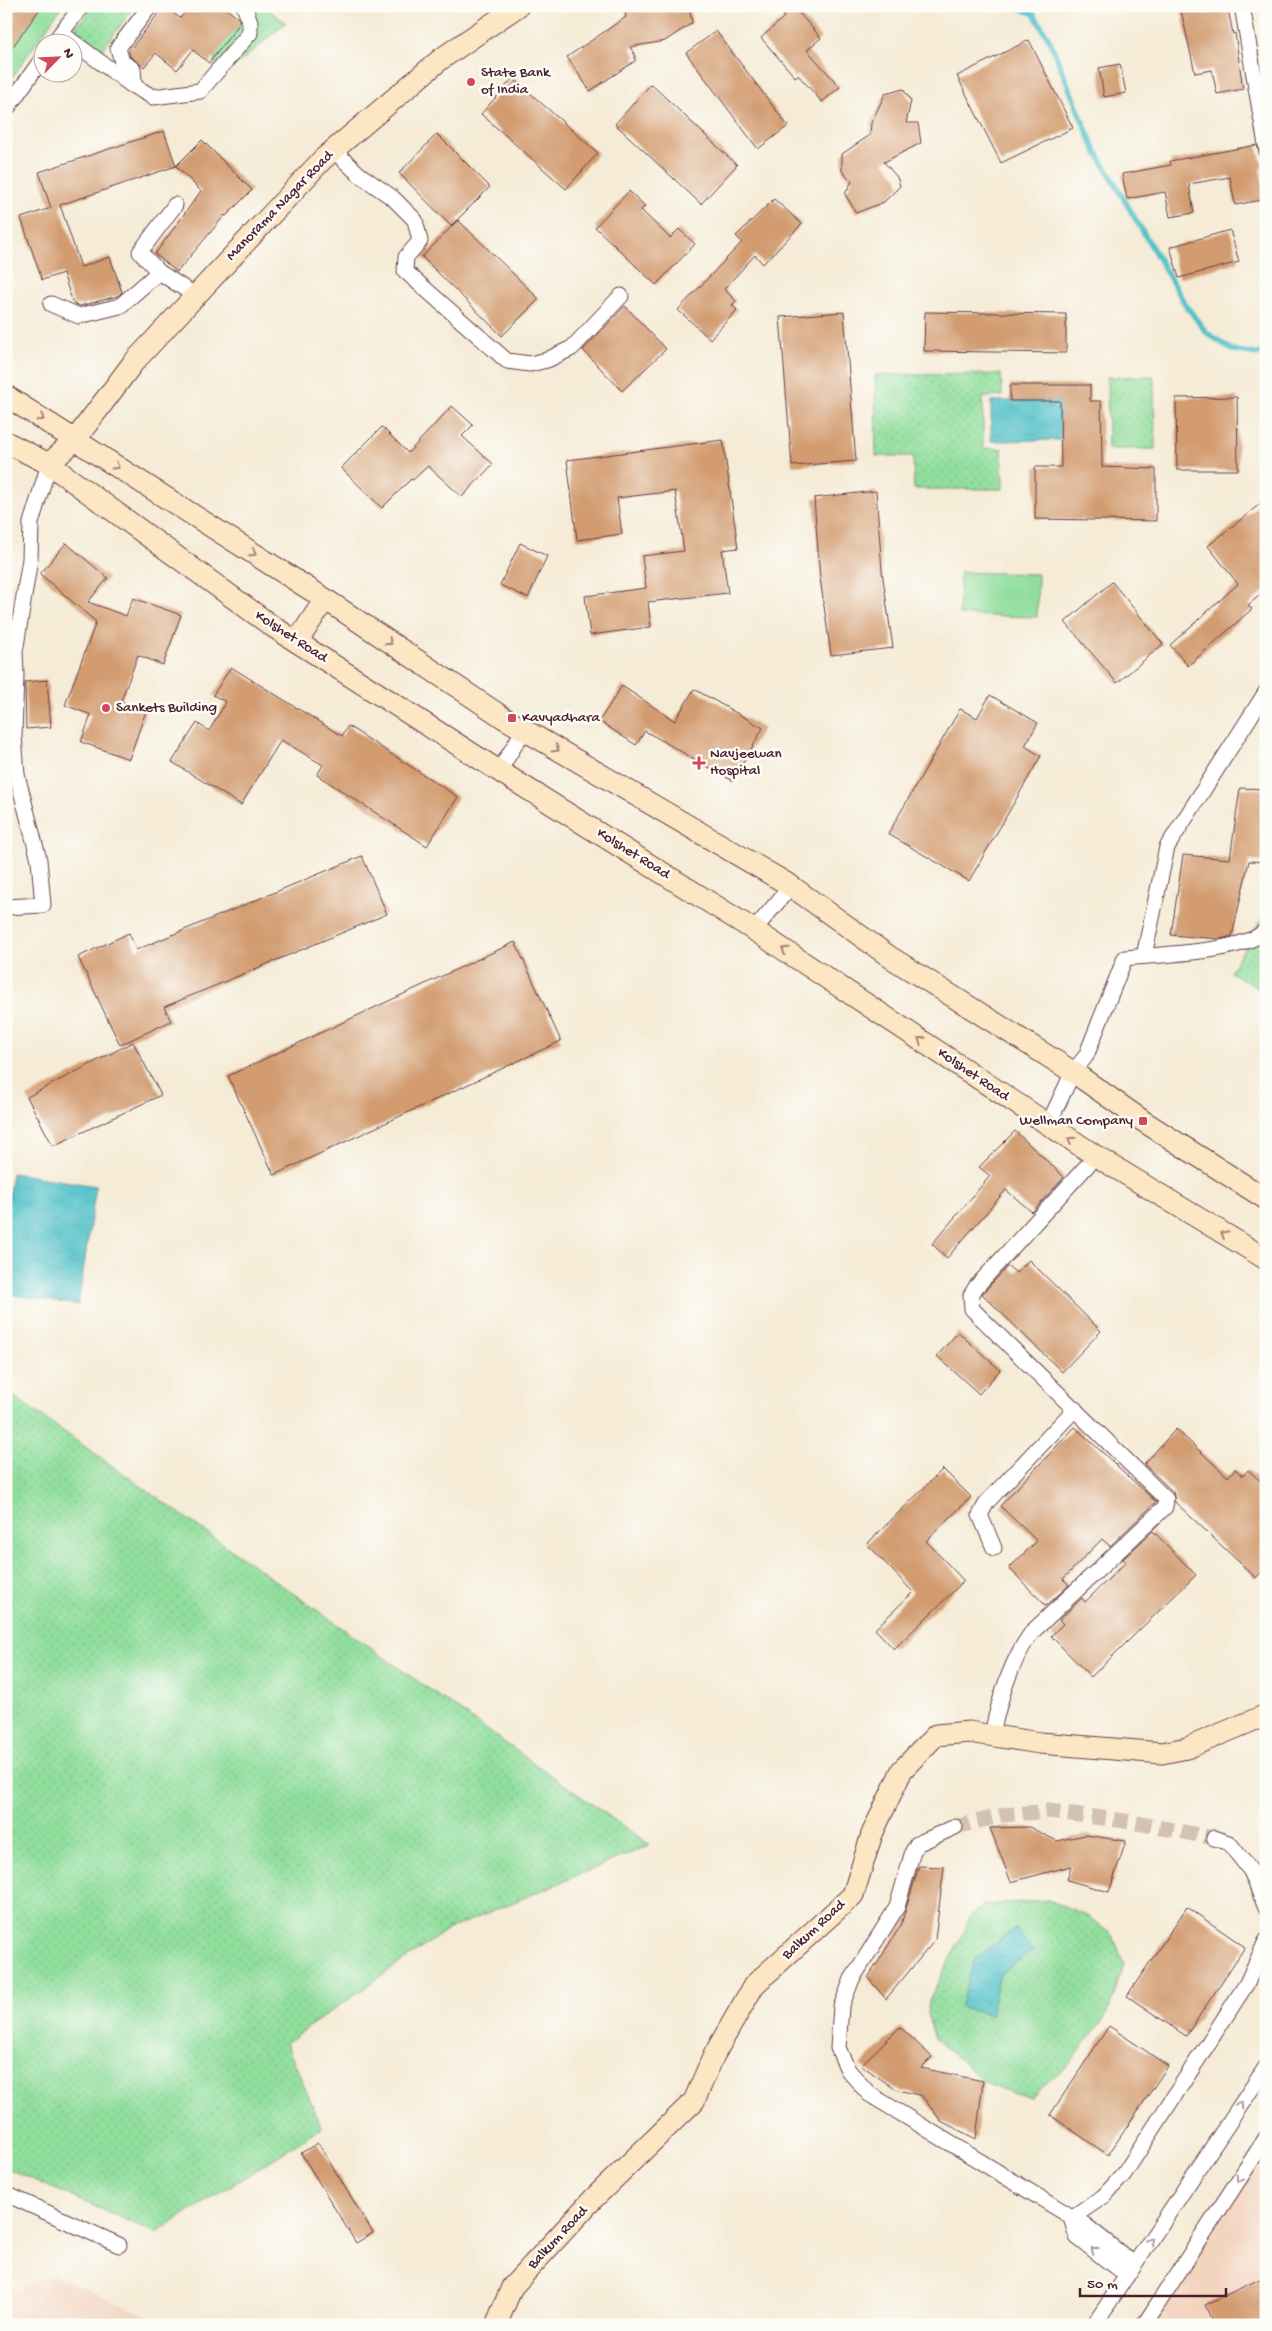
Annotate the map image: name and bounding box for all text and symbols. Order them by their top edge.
north arrow [32,32,82,82]
text: N [58,46,77,61]
place label: State Bank of India [481,64,551,99]
marker: State Bank of India [465,76,477,88]
street label: Manorama Nagar Road [223,146,338,265]
one-way arrow [35,412,44,421]
one-way arrow [111,460,120,470]
one-way arrow [248,547,257,557]
street label: Kolshet Road [251,607,332,668]
one-way arrow [384,636,393,645]
place label: Sankets Building [116,699,217,717]
marker: Sankets Building [100,702,112,714]
place label: Kavyadhara [522,709,600,727]
marker: Kavyadhara [506,712,518,724]
one-way arrow [550,742,559,752]
place label: Navjeewan Hospital [710,745,782,780]
marker: Navjeewan Hospital [692,756,706,770]
street label: Kolshet Road [593,824,674,884]
one-way arrow [781,947,791,956]
one-way arrow [917,1037,926,1046]
street label: Kolshet Road [934,1044,1013,1106]
place label: Wellman Company [1019,1112,1134,1130]
marker: Wellman Company [1137,1115,1149,1127]
one-way arrow [1067,1136,1076,1146]
one-way arrow [1221,1230,1230,1240]
street label: Balkum Road [778,1895,850,1965]
one-way arrow [1234,2102,1243,2111]
one-way arrow [1236,2173,1245,2182]
street label: Balkum Road [523,2202,593,2274]
one-way arrow [1144,2237,1153,2246]
one-way arrow [1091,2248,1100,2256]
scale bar [1080,2266,1226,2298]
text: 50 m [1087,2276,1118,2294]

